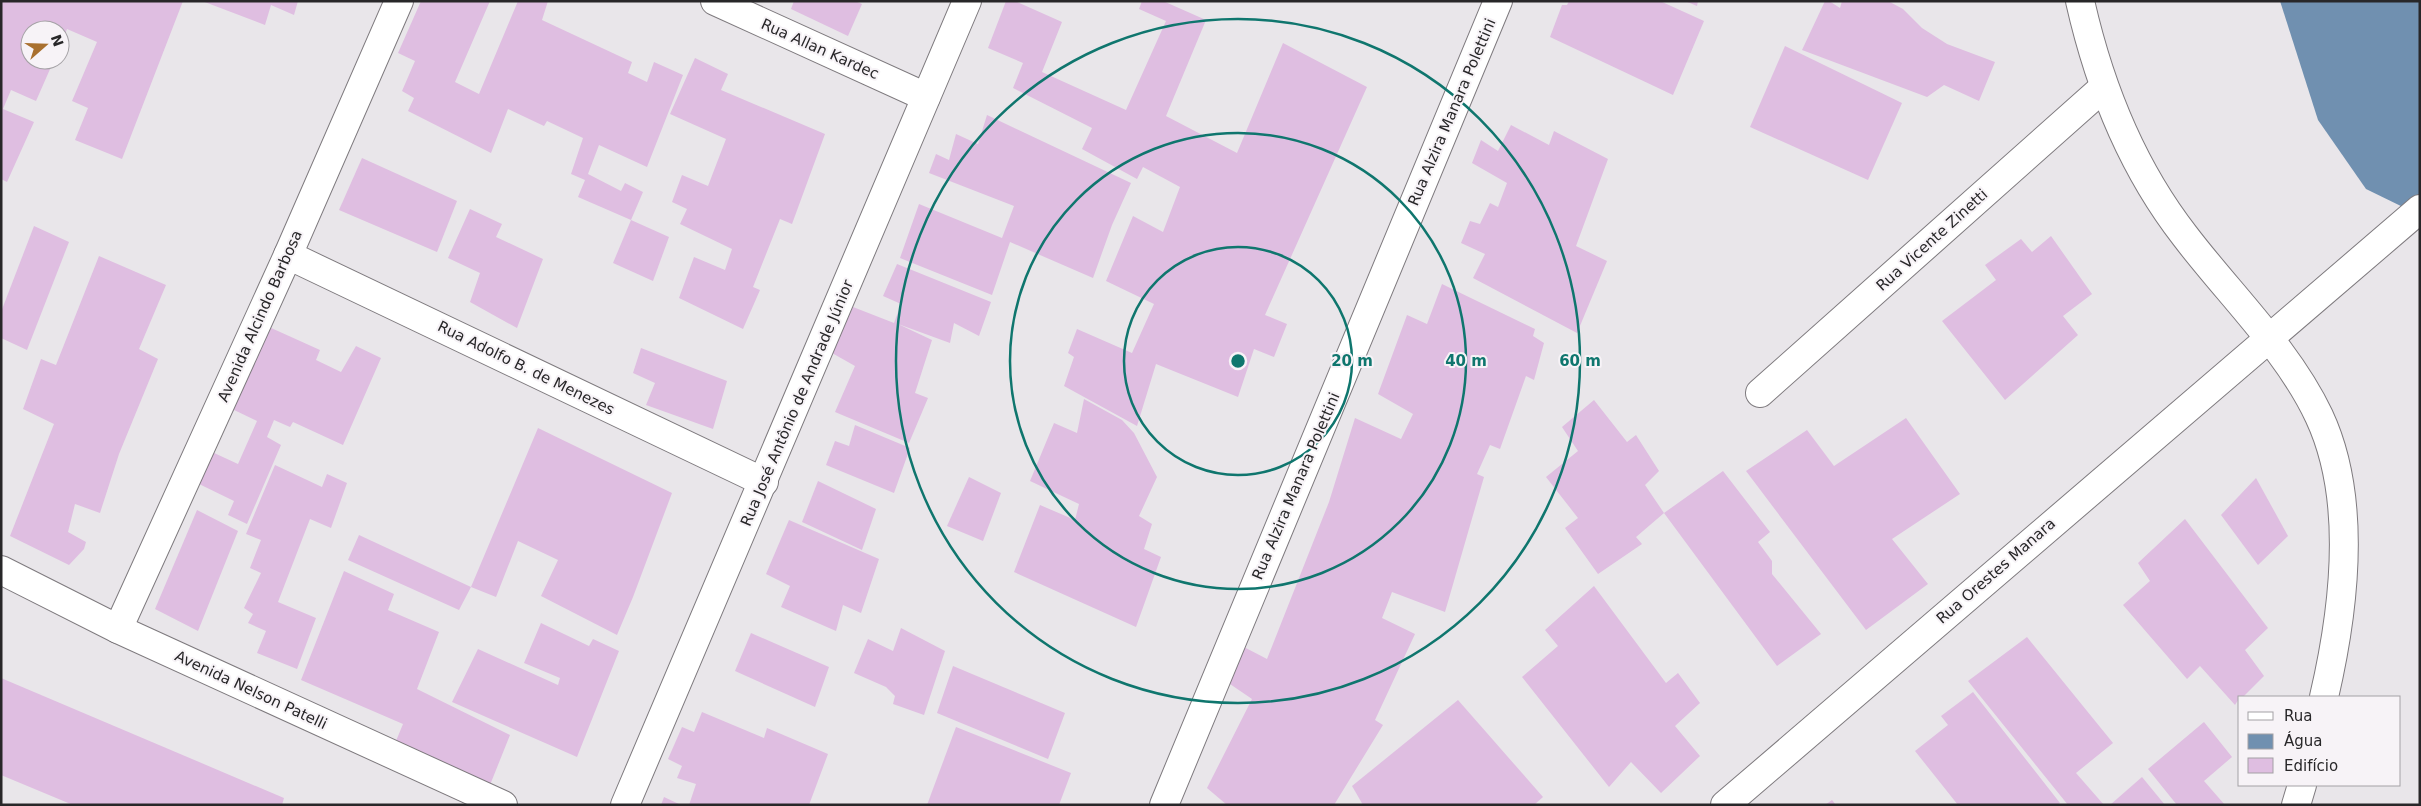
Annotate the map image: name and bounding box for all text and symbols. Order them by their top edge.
street label: Rua Allan Kardec [758,15,882,83]
street label: Rua Alzira Manara Polettini [1404,16,1500,208]
north arrow [20,20,70,70]
text: N [48,32,67,49]
street label: Rua Vicente Zinetti [1873,185,1991,295]
street label: Avenida Alcindo Barbosa [214,227,306,405]
street label: Rua José Antônio de Andrade Júnior [737,276,858,529]
street label: Rua Adolfo B. de Menezes [435,317,618,419]
centre of rings [1229,352,1247,370]
text: 20 m [1331,352,1373,370]
text: 40 m [1445,352,1487,370]
text: 60 m [1559,352,1601,370]
street label: Rua Alzira Manara Polettini [1248,390,1344,582]
street label: Rua Orestes Manara [1933,514,2059,628]
street label: Avenida Nelson Patelli [172,647,330,733]
legend [2238,696,2401,786]
text: Rua [2284,707,2312,725]
text: Água [2284,731,2322,750]
text: Edifício [2284,757,2338,775]

